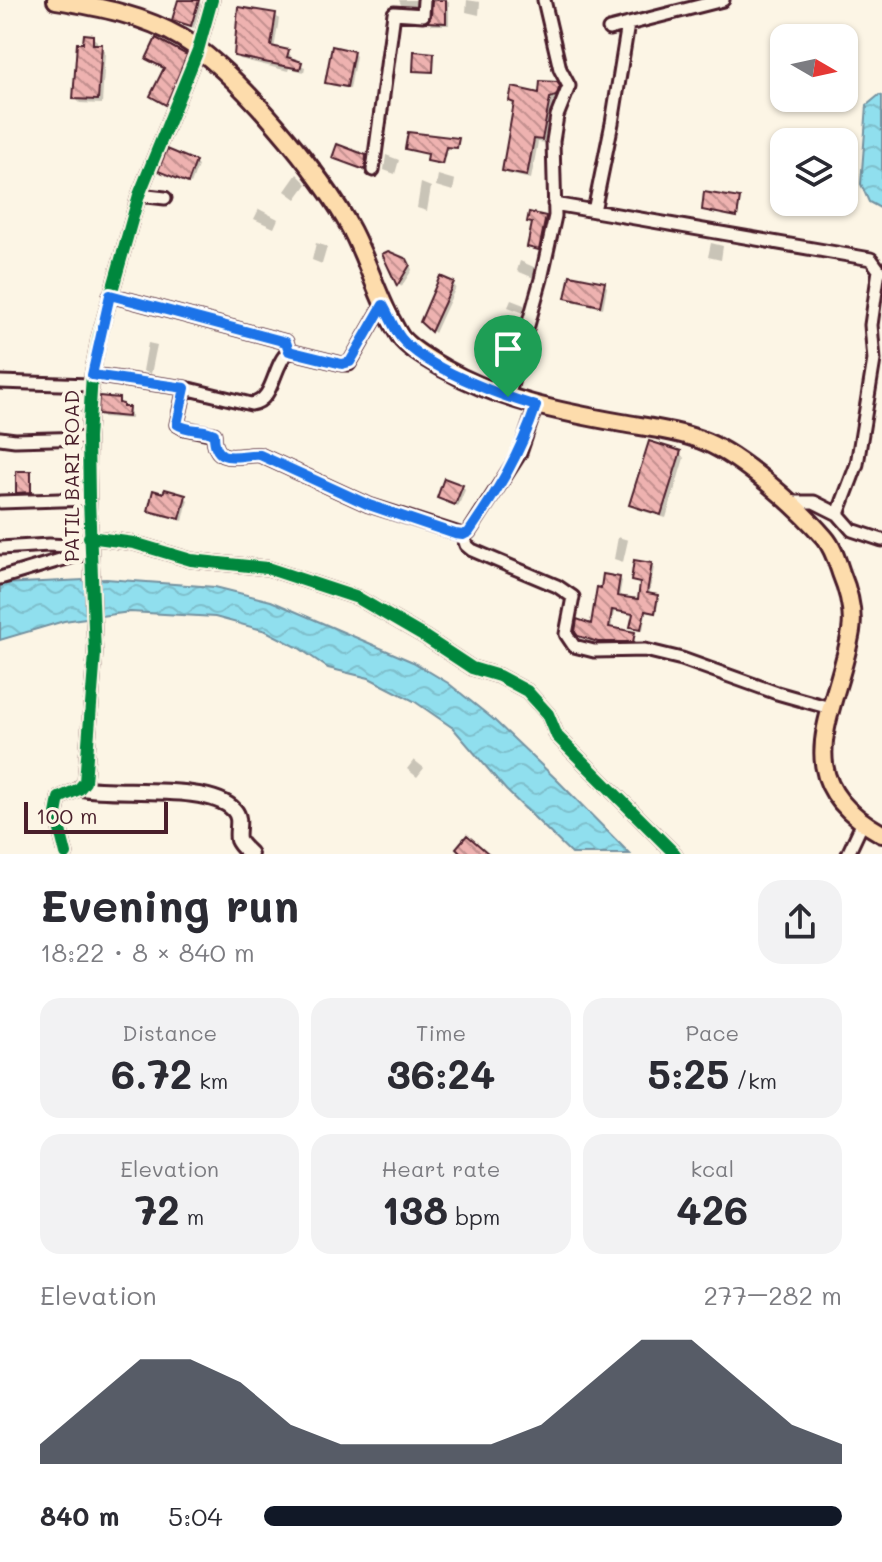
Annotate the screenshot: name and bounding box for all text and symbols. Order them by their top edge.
north arrow [770,24,858,112]
map controls [770,24,858,216]
button: layers [770,128,858,216]
pin [474,315,542,397]
icon: arrive [486,327,530,371]
street label: PATIL BARI ROAD [58,390,84,562]
scale bar [24,798,168,834]
text: 100 m [36,801,98,830]
text: Evening run [40,876,299,933]
button: share [758,880,842,964]
text: 18:22 · 8 × 840 m [40,935,255,969]
text: Distance [122,1018,217,1047]
text: Time [416,1018,466,1047]
text: Pace [685,1018,739,1047]
text: 6.72 [111,1047,192,1099]
text: 36:24 [387,1047,495,1099]
text: 5:25 [648,1047,729,1099]
text: km [192,1066,228,1095]
text: /km [729,1066,777,1095]
text: Elevation [120,1154,219,1183]
text: Heart rate [382,1154,500,1183]
text: kcal [690,1154,734,1183]
text: 72 [135,1183,180,1235]
text: 138 [382,1183,448,1235]
text: 426 [676,1183,748,1235]
text: m [180,1202,204,1231]
text: bpm [448,1202,500,1231]
text: Elevation [40,1278,157,1312]
text: 277–282 m [704,1278,842,1312]
text: 840 m [40,1499,119,1533]
text: 5:04 [168,1499,223,1533]

